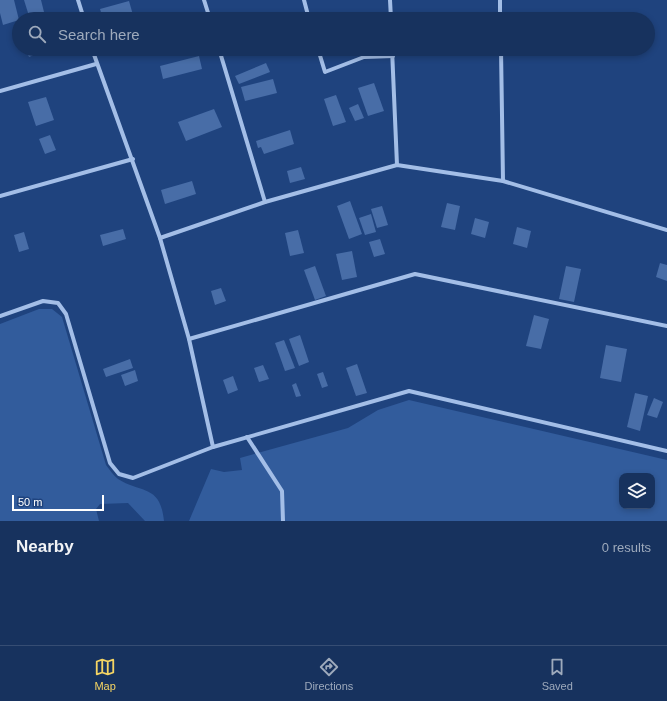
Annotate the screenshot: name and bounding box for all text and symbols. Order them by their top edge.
search box [12,12,655,56]
icon: search [26,23,48,45]
text: Search here [58,26,140,43]
map controls [619,473,655,509]
button: layers [619,473,655,509]
scale bar [12,493,104,512]
text: 50 m [18,496,42,508]
text: Nearby [16,537,74,556]
text: 0 results [602,540,651,555]
tab: Map [94,656,116,692]
tab: Directions [304,656,353,692]
tab: Saved [542,656,573,692]

